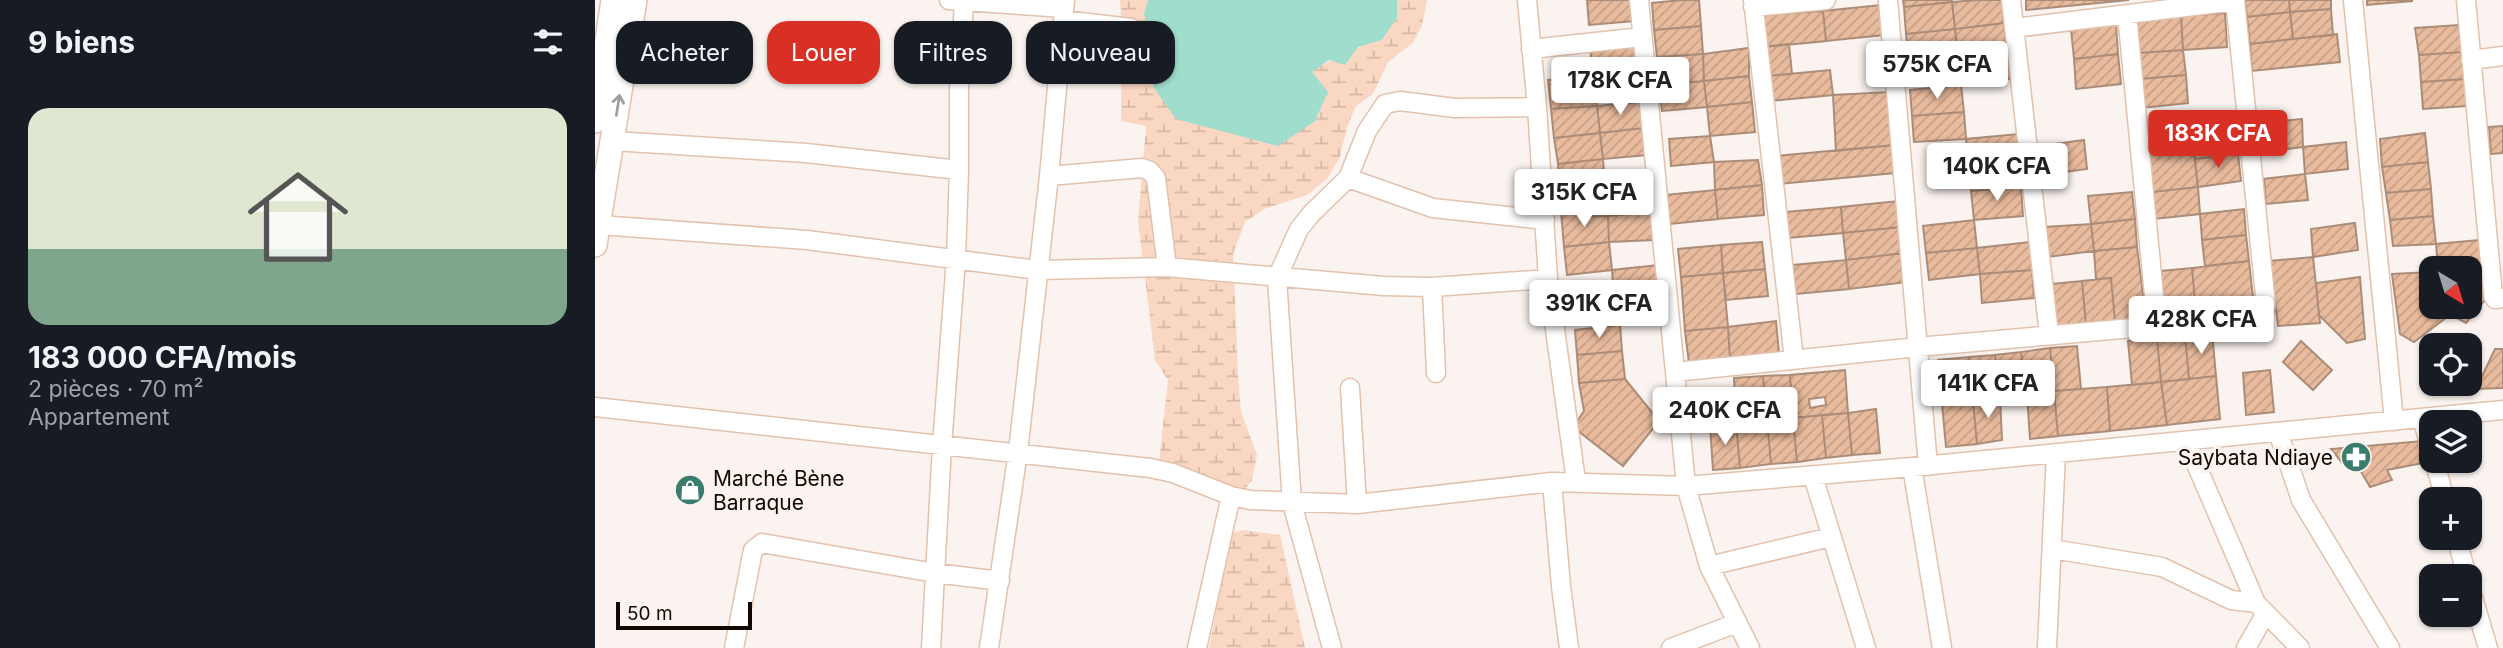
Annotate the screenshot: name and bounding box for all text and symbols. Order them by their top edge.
chip: Acheter [616,21,753,84]
chip: Louer [767,21,880,84]
chip: Filtres [894,21,1012,84]
chip: Nouveau [1026,21,1175,84]
icon: filters [529,23,567,61]
text: 9 biens [28,24,135,60]
pin: 575K CFA [1865,42,2009,101]
text: 575K CFA [1882,50,1992,78]
pin: 178K CFA [1548,58,1692,117]
text: 178K CFA [1567,66,1673,94]
one-way arrow [612,94,625,117]
pin: 183K CFA [2146,110,2290,170]
text: 183K CFA [2164,119,2272,147]
pin: 140K CFA [1925,144,2069,203]
text: 140K CFA [1943,152,2051,180]
icon: home [235,154,361,280]
pin: 315K CFA [1512,170,1656,229]
text: 315K CFA [1530,178,1638,206]
north arrow [2419,256,2481,318]
map controls [2419,256,2482,627]
pin: 391K CFA [1527,280,1671,340]
text: 391K CFA [1545,289,1653,317]
pin: 428K CFA [2129,296,2273,356]
text: 428K CFA [2145,305,2257,333]
button: locate [2419,333,2482,396]
text: 183 000 CFA/mois [28,339,297,375]
pin: 141K CFA [1916,360,2060,420]
text: 141K CFA [1937,369,2039,397]
text: 2 pièces · 70 m² [28,375,204,403]
pin: 240K CFA [1653,388,1797,447]
text: 240K CFA [1669,396,1781,424]
text: Appartement [28,403,170,431]
button: layers [2419,410,2482,473]
pharmacy icon: Saybata Ndiaye [2339,440,2373,474]
place label: Saybata Ndiaye [2178,445,2333,470]
place label: Marché Bène Barraque [713,466,845,515]
shop icon: Marché Bène Barraque [673,473,707,507]
button: + [2419,487,2482,550]
button: − [2419,564,2482,627]
scale bar [616,599,753,631]
text: 50 m [627,602,673,625]

